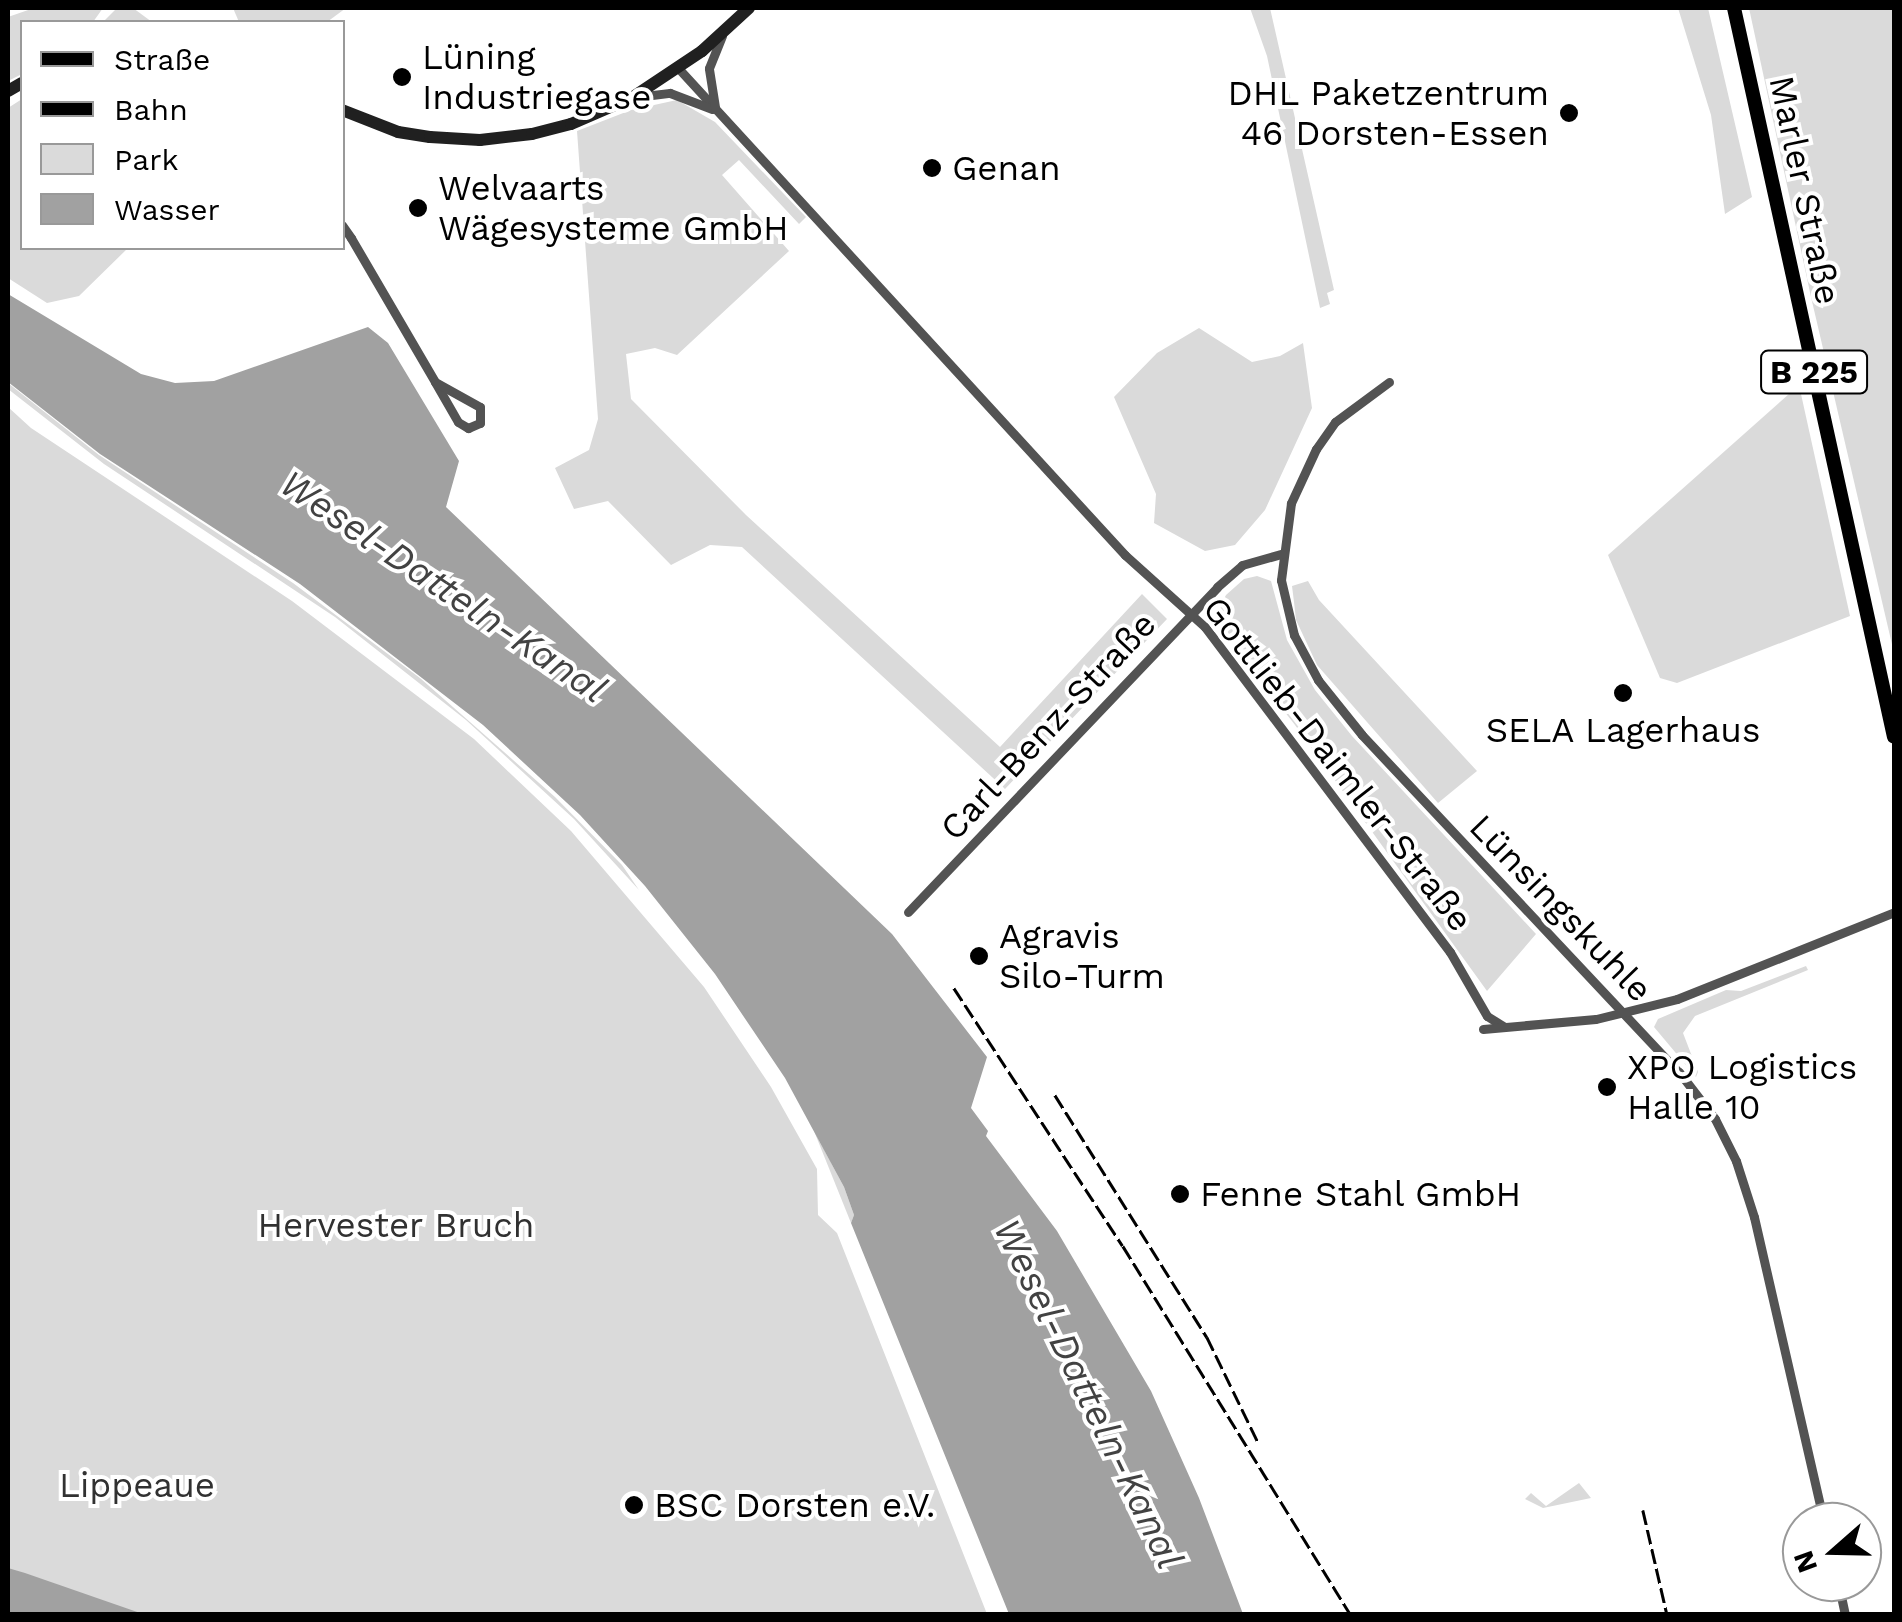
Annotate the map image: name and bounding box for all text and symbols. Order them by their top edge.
legend [20,20,345,250]
place label: Lüning Industriegase [422,36,651,118]
text: Straße [114,42,210,77]
marker: Lüning Industriegase [391,66,413,88]
street label: Marler Straße [1760,71,1850,309]
place label: DHL Paketzentrum 46 Dorsten-Essen [1227,72,1549,154]
text: Bahn [114,92,188,127]
marker: DHL Paketzentrum 46 Dorsten-Essen [1558,102,1580,124]
text: Park [114,142,179,177]
place label: Genan [952,147,1061,189]
marker: Genan [921,157,943,179]
place label: Welvaarts Wägesysteme GmbH [438,167,789,249]
text: Wasser [114,192,220,227]
marker: Welvaarts Wägesysteme GmbH [407,197,429,219]
road number: B 225 [1759,345,1869,399]
water label: Wesel-Datteln-Kanal [271,461,615,713]
street label: Gottlieb-Daimler-Straße [1194,588,1482,940]
street label: Carl-Benz-Straße [932,603,1164,849]
marker: SELA Lagerhaus [1612,682,1634,704]
place label: SELA Lagerhaus [1485,709,1761,751]
street label: Lünsingskuhle [1461,806,1661,1010]
place label: Agravis Silo-Turm [999,915,1165,997]
marker: Agravis Silo-Turm [968,945,990,967]
place label: XPO Logistics Halle 10 [1627,1046,1857,1128]
marker: XPO Logistics Halle 10 [1596,1076,1618,1098]
place label: Fenne Stahl GmbH [1200,1173,1522,1215]
marker: Fenne Stahl GmbH [1169,1183,1191,1205]
park label: Hervester Bruch [257,1204,535,1246]
water label: Wesel-Datteln-Kanal [983,1212,1193,1576]
park label: Lippeaue [59,1464,215,1506]
place label: BSC Dorsten e.V. [654,1484,935,1526]
marker: BSC Dorsten e.V. [623,1494,645,1516]
north arrow [1782,1502,1882,1602]
text: N [1786,1546,1824,1577]

